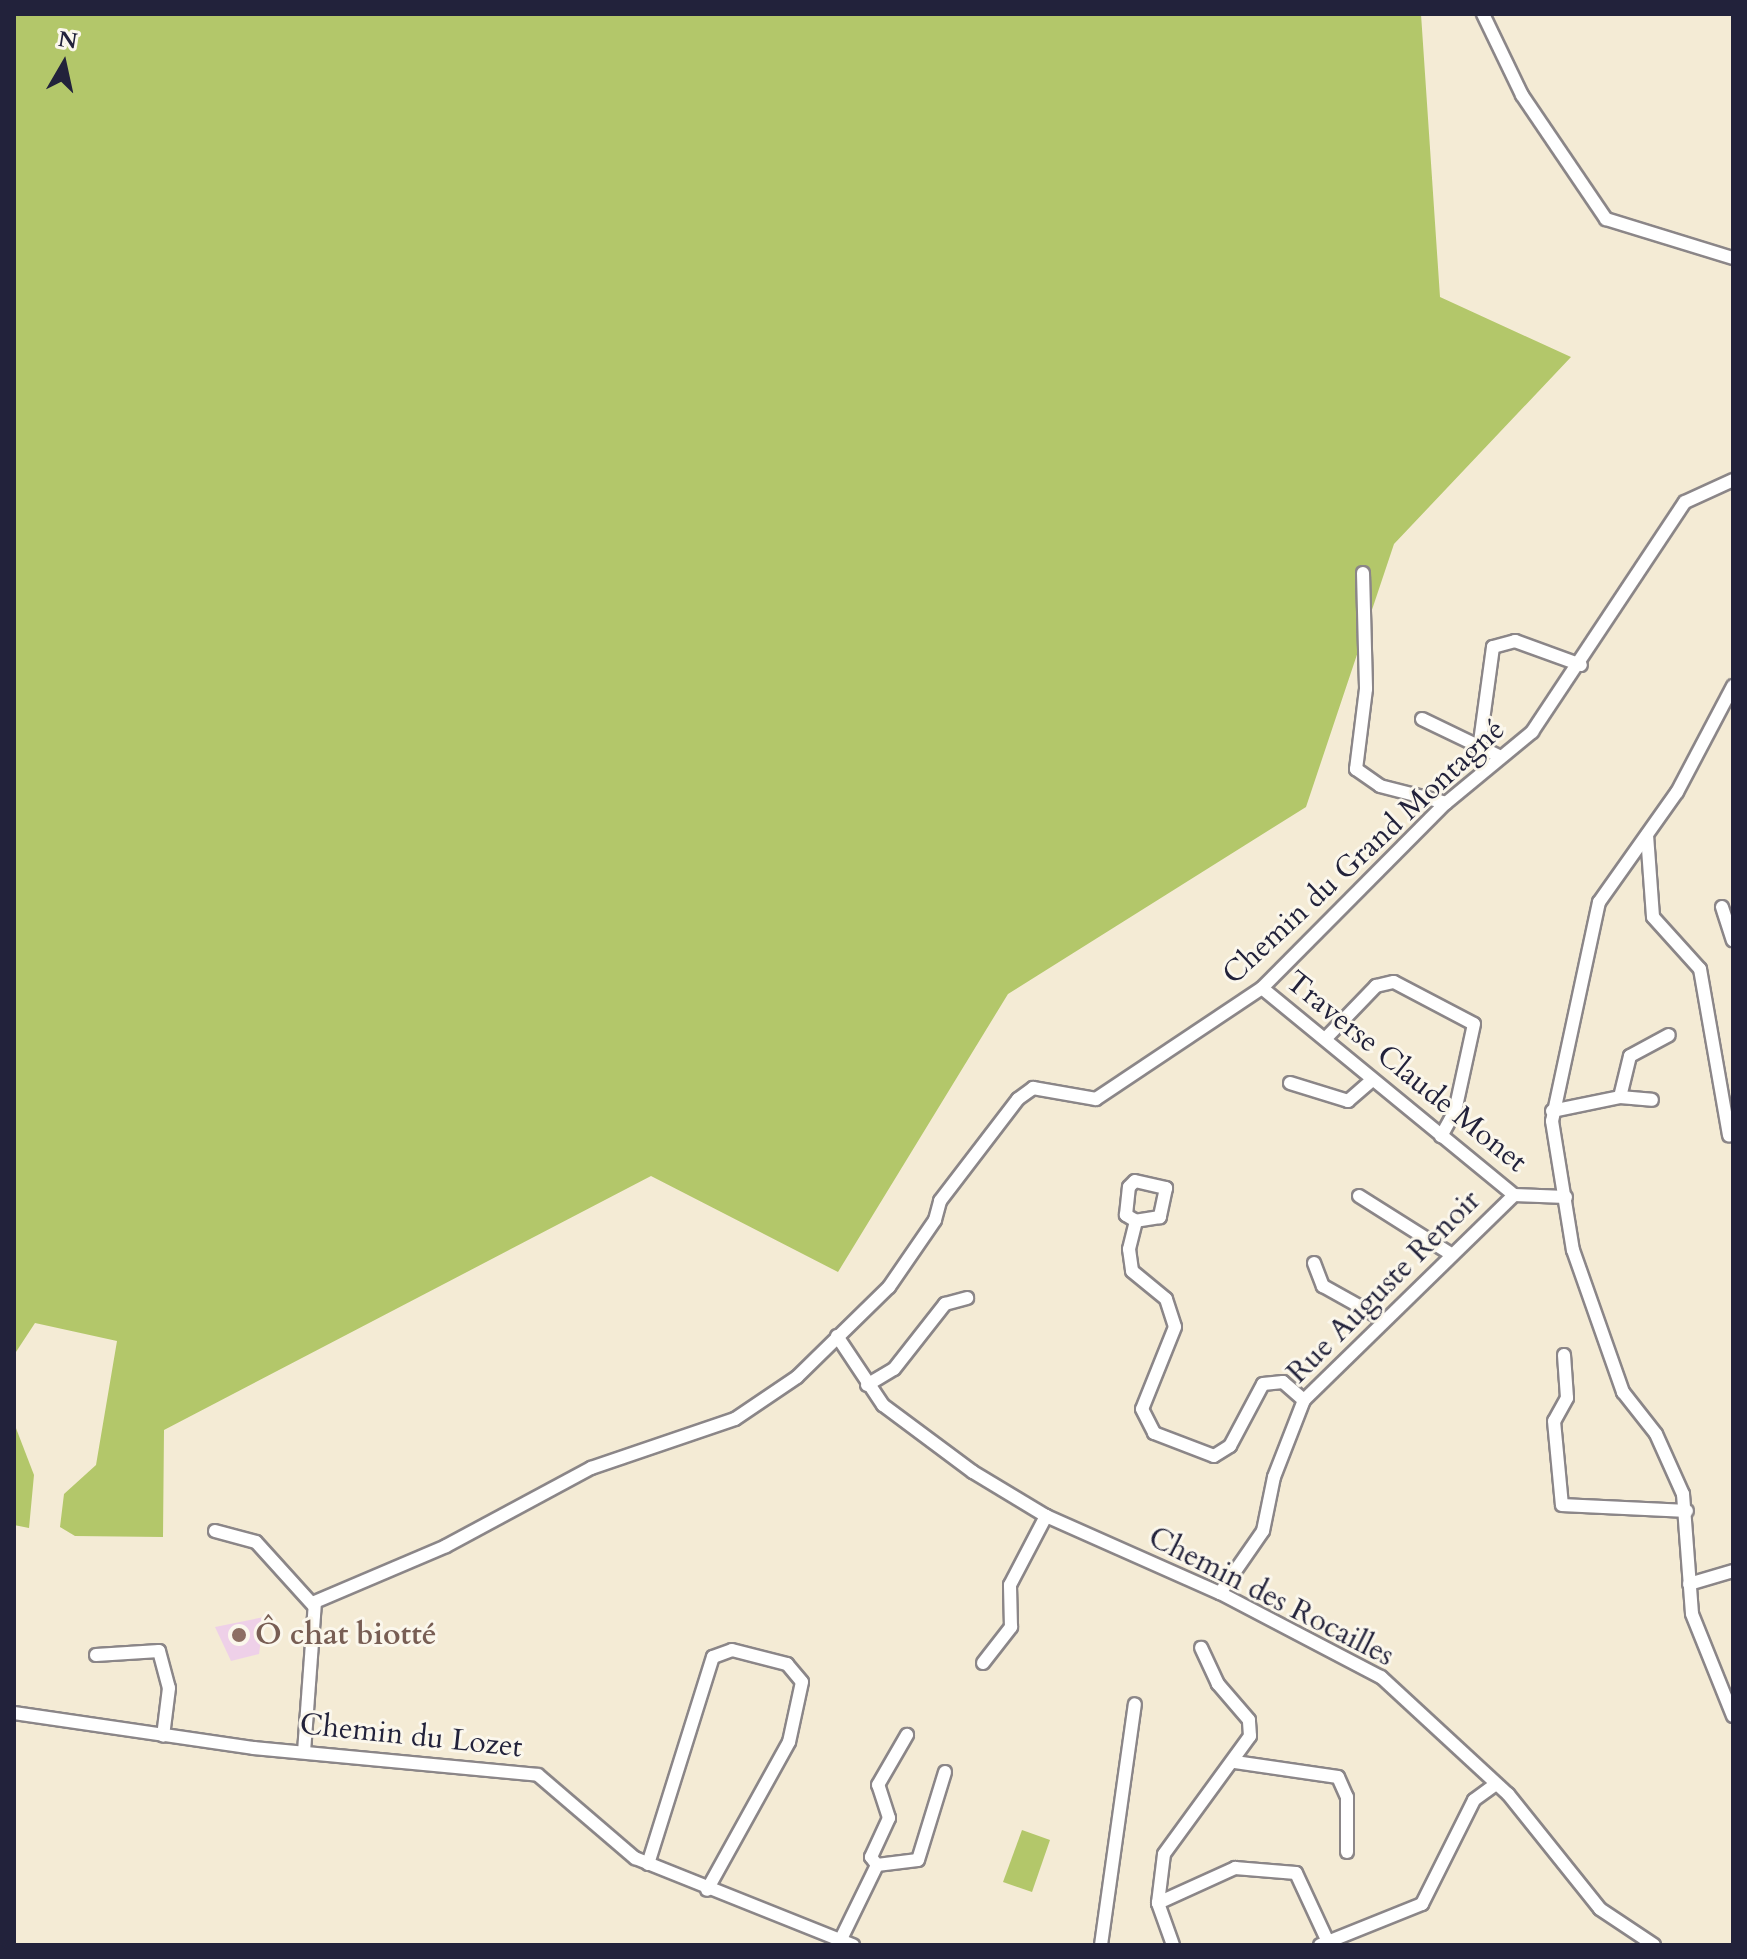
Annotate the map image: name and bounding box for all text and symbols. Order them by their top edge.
north arrow [24,24,104,104]
text: N [56,24,80,57]
street label: Chemin du Grand Montagné [1215,712,1513,992]
street label: Traverse Claude Monet [1278,964,1534,1180]
street label: Rue Auguste Renoir [1280,1183,1488,1391]
street label: Chemin des Rocailles [1142,1520,1400,1674]
place label: Ô chat biotté [255,1617,437,1653]
marker: Ô chat biotté [230,1626,248,1644]
street label: Chemin du Lozet [298,1706,524,1766]

